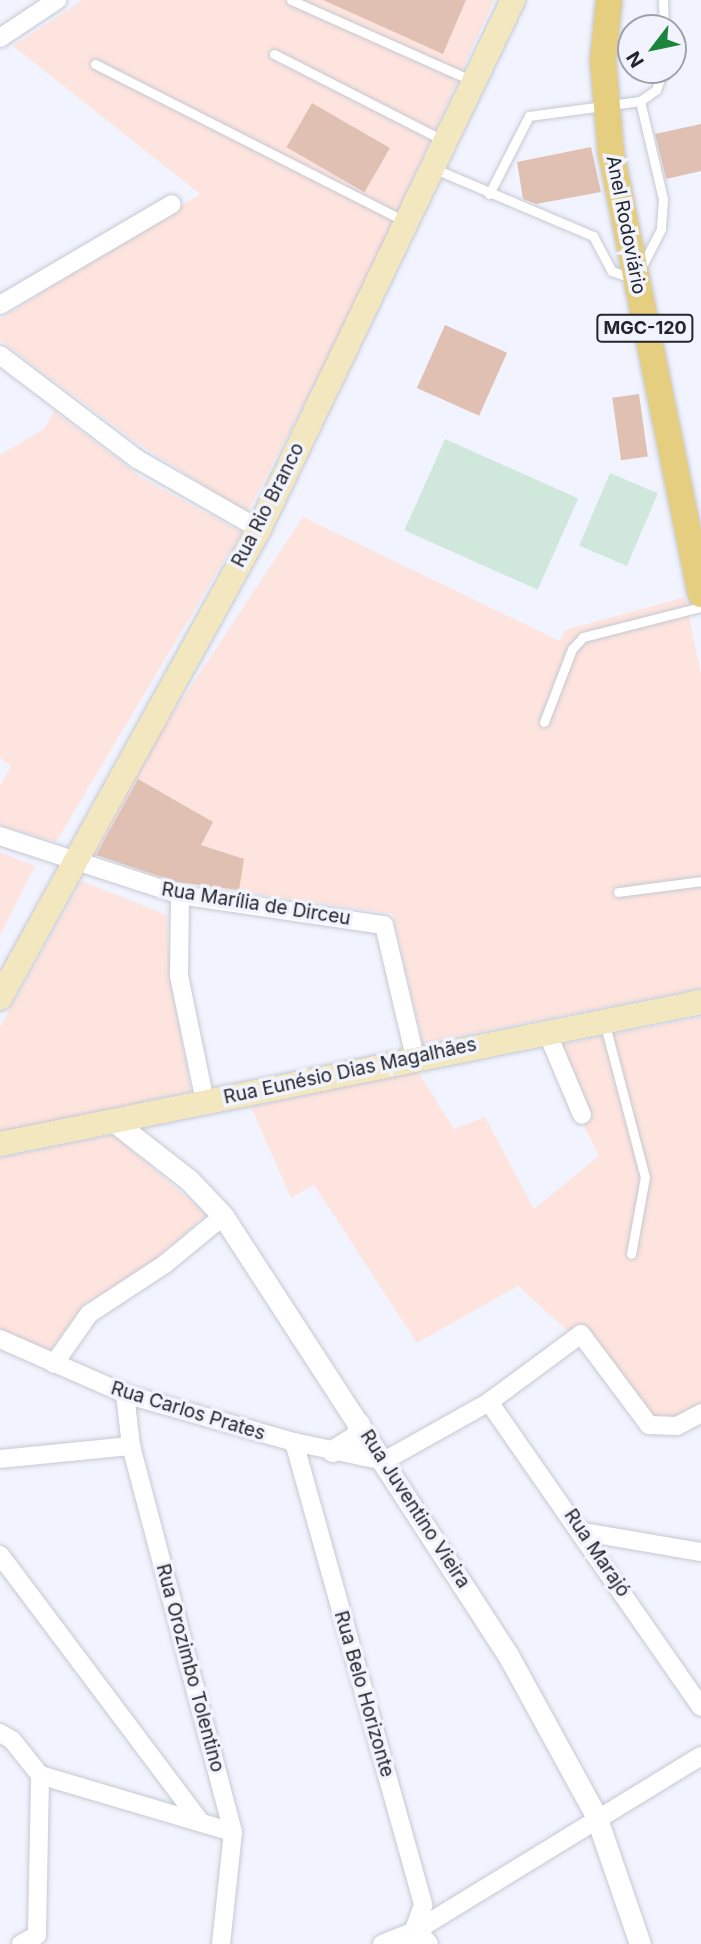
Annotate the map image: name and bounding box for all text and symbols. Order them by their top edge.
north arrow [617,14,687,84]
text: N [622,47,649,72]
street label: Anel Rodoviário [601,154,651,296]
road number: MGC-120 [596,314,694,342]
street label: Rua Rio Branco [227,439,309,571]
street label: Rua Marília de Dirceu [160,878,352,930]
street label: Rua Eunésio Dias Magalhães [221,1033,479,1109]
street label: Rua Carlos Prates [108,1377,268,1445]
street label: Rua Juventino Vieira [355,1426,475,1592]
street label: Rua Marajó [559,1505,635,1601]
street label: Rua Orozimbo Tolentino [151,1561,229,1775]
street label: Rua Belo Horizonte [329,1608,399,1780]

